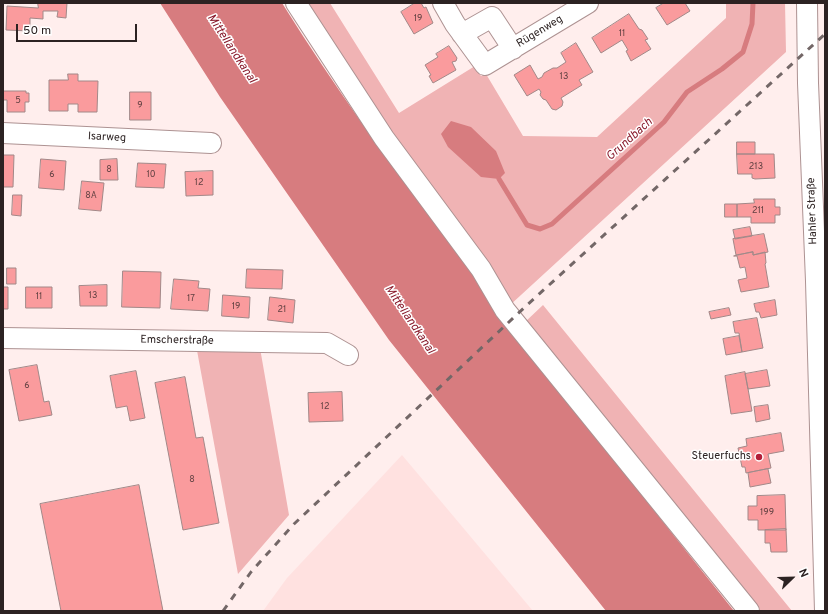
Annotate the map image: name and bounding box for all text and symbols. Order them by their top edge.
water label: Mittellandkanal [203,12,259,86]
street label: Rügenweg [514,13,566,51]
house number: 19 [414,14,422,24]
scale bar [18,16,139,42]
text: 50 m [23,23,51,39]
house number: 11 [619,29,625,39]
house number: 13 [560,72,568,82]
house number: 5 [15,96,21,106]
house number: 9 [137,101,143,111]
water label: Grundbach [604,116,656,164]
street label: Isarweg [88,130,126,146]
house number: 213 [749,162,763,172]
house number: 8 [106,165,112,175]
house number: 6 [49,170,55,180]
house number: 10 [146,170,156,180]
street label: Hahler Straße [805,177,821,245]
house number: 12 [195,178,203,188]
house number: 8A [85,191,97,201]
house number: 211 [752,206,764,216]
water label: Mittellandkanal [381,283,437,357]
house number: 13 [89,291,97,301]
house number: 11 [36,292,42,302]
house number: 17 [187,294,195,304]
house number: 19 [232,302,240,312]
house number: 21 [278,305,286,315]
street label: Emscherstraße [140,334,214,348]
house number: 6 [24,381,30,391]
house number: 12 [321,402,329,412]
place label: Steuerfuchs [692,450,751,464]
marker: Steuerfuchs [754,452,764,462]
house number: 8 [189,475,195,485]
house number: 199 [760,508,774,518]
north arrow [772,558,812,598]
text: N [795,567,811,580]

